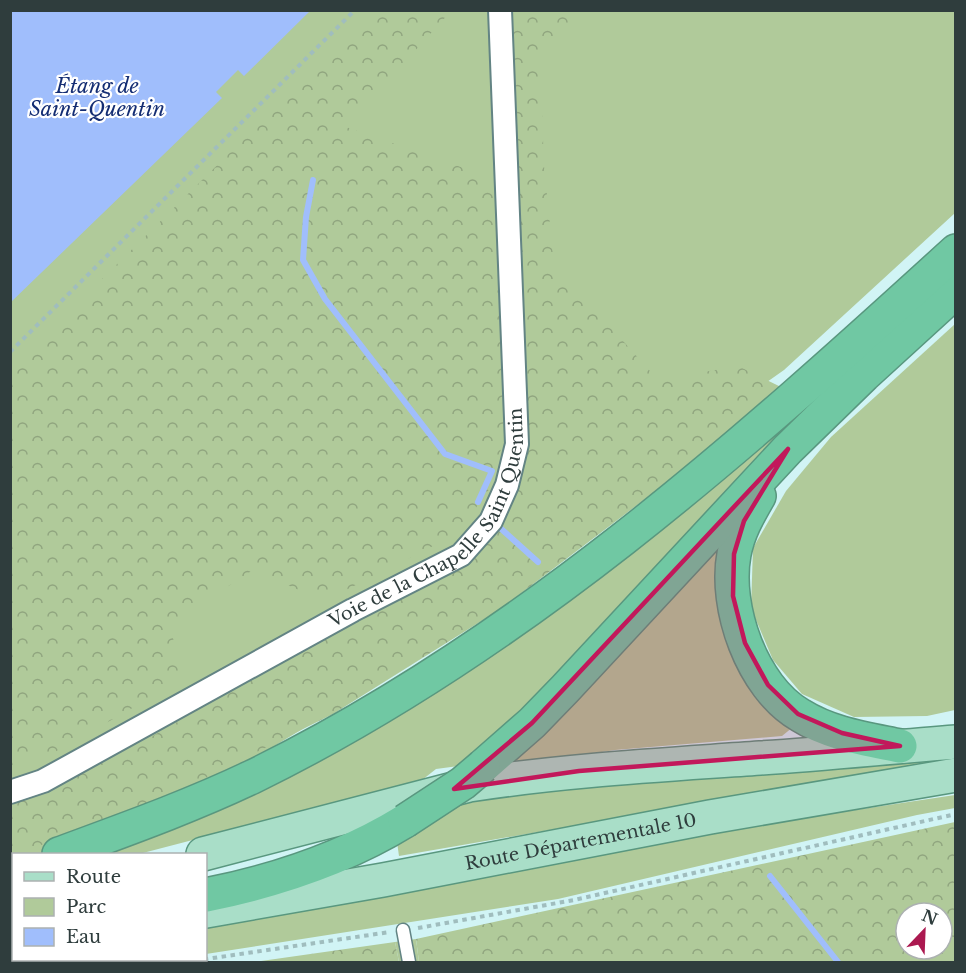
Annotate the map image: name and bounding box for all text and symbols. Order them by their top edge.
water label: Étang de Saint-Quentin [29,73,165,121]
street label: Voie de la Chapelle Saint Quentin [324,407,528,633]
street label: Route Départementale 10 [463,809,698,875]
legend [12,853,207,961]
text: Route [66,866,121,888]
text: Parc [66,896,107,918]
north arrow [894,901,954,961]
text: N [919,905,941,929]
text: Eau [66,926,101,948]

